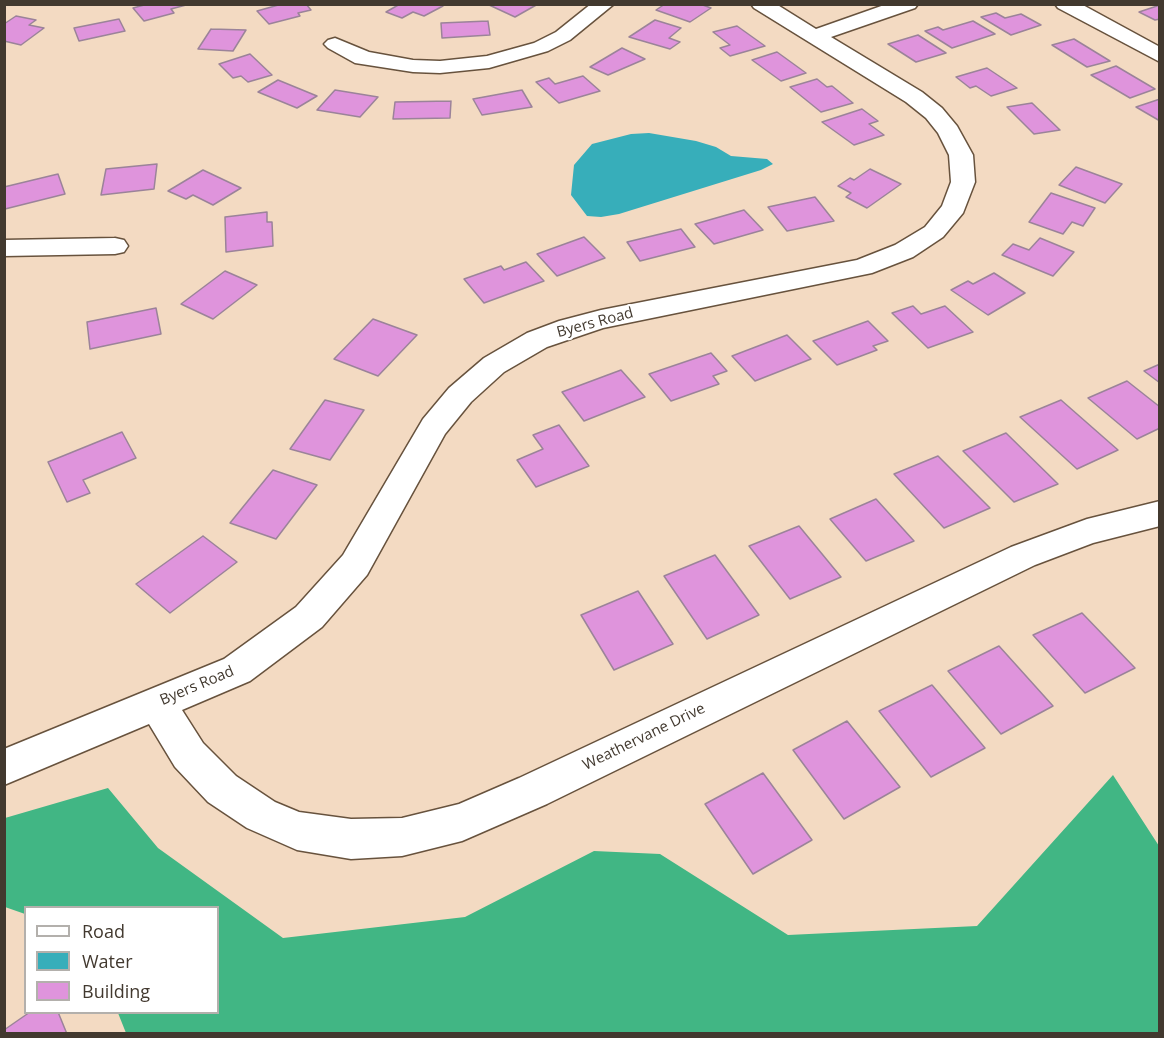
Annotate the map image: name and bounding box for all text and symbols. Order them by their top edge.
street label: Byers Road [555,304,635,342]
street label: Byers Road [157,662,237,710]
street label: Weathervane Drive [580,700,708,774]
legend [24,906,219,1014]
text: Road [82,919,125,943]
text: Water [82,949,133,973]
text: Building [82,979,150,1003]

